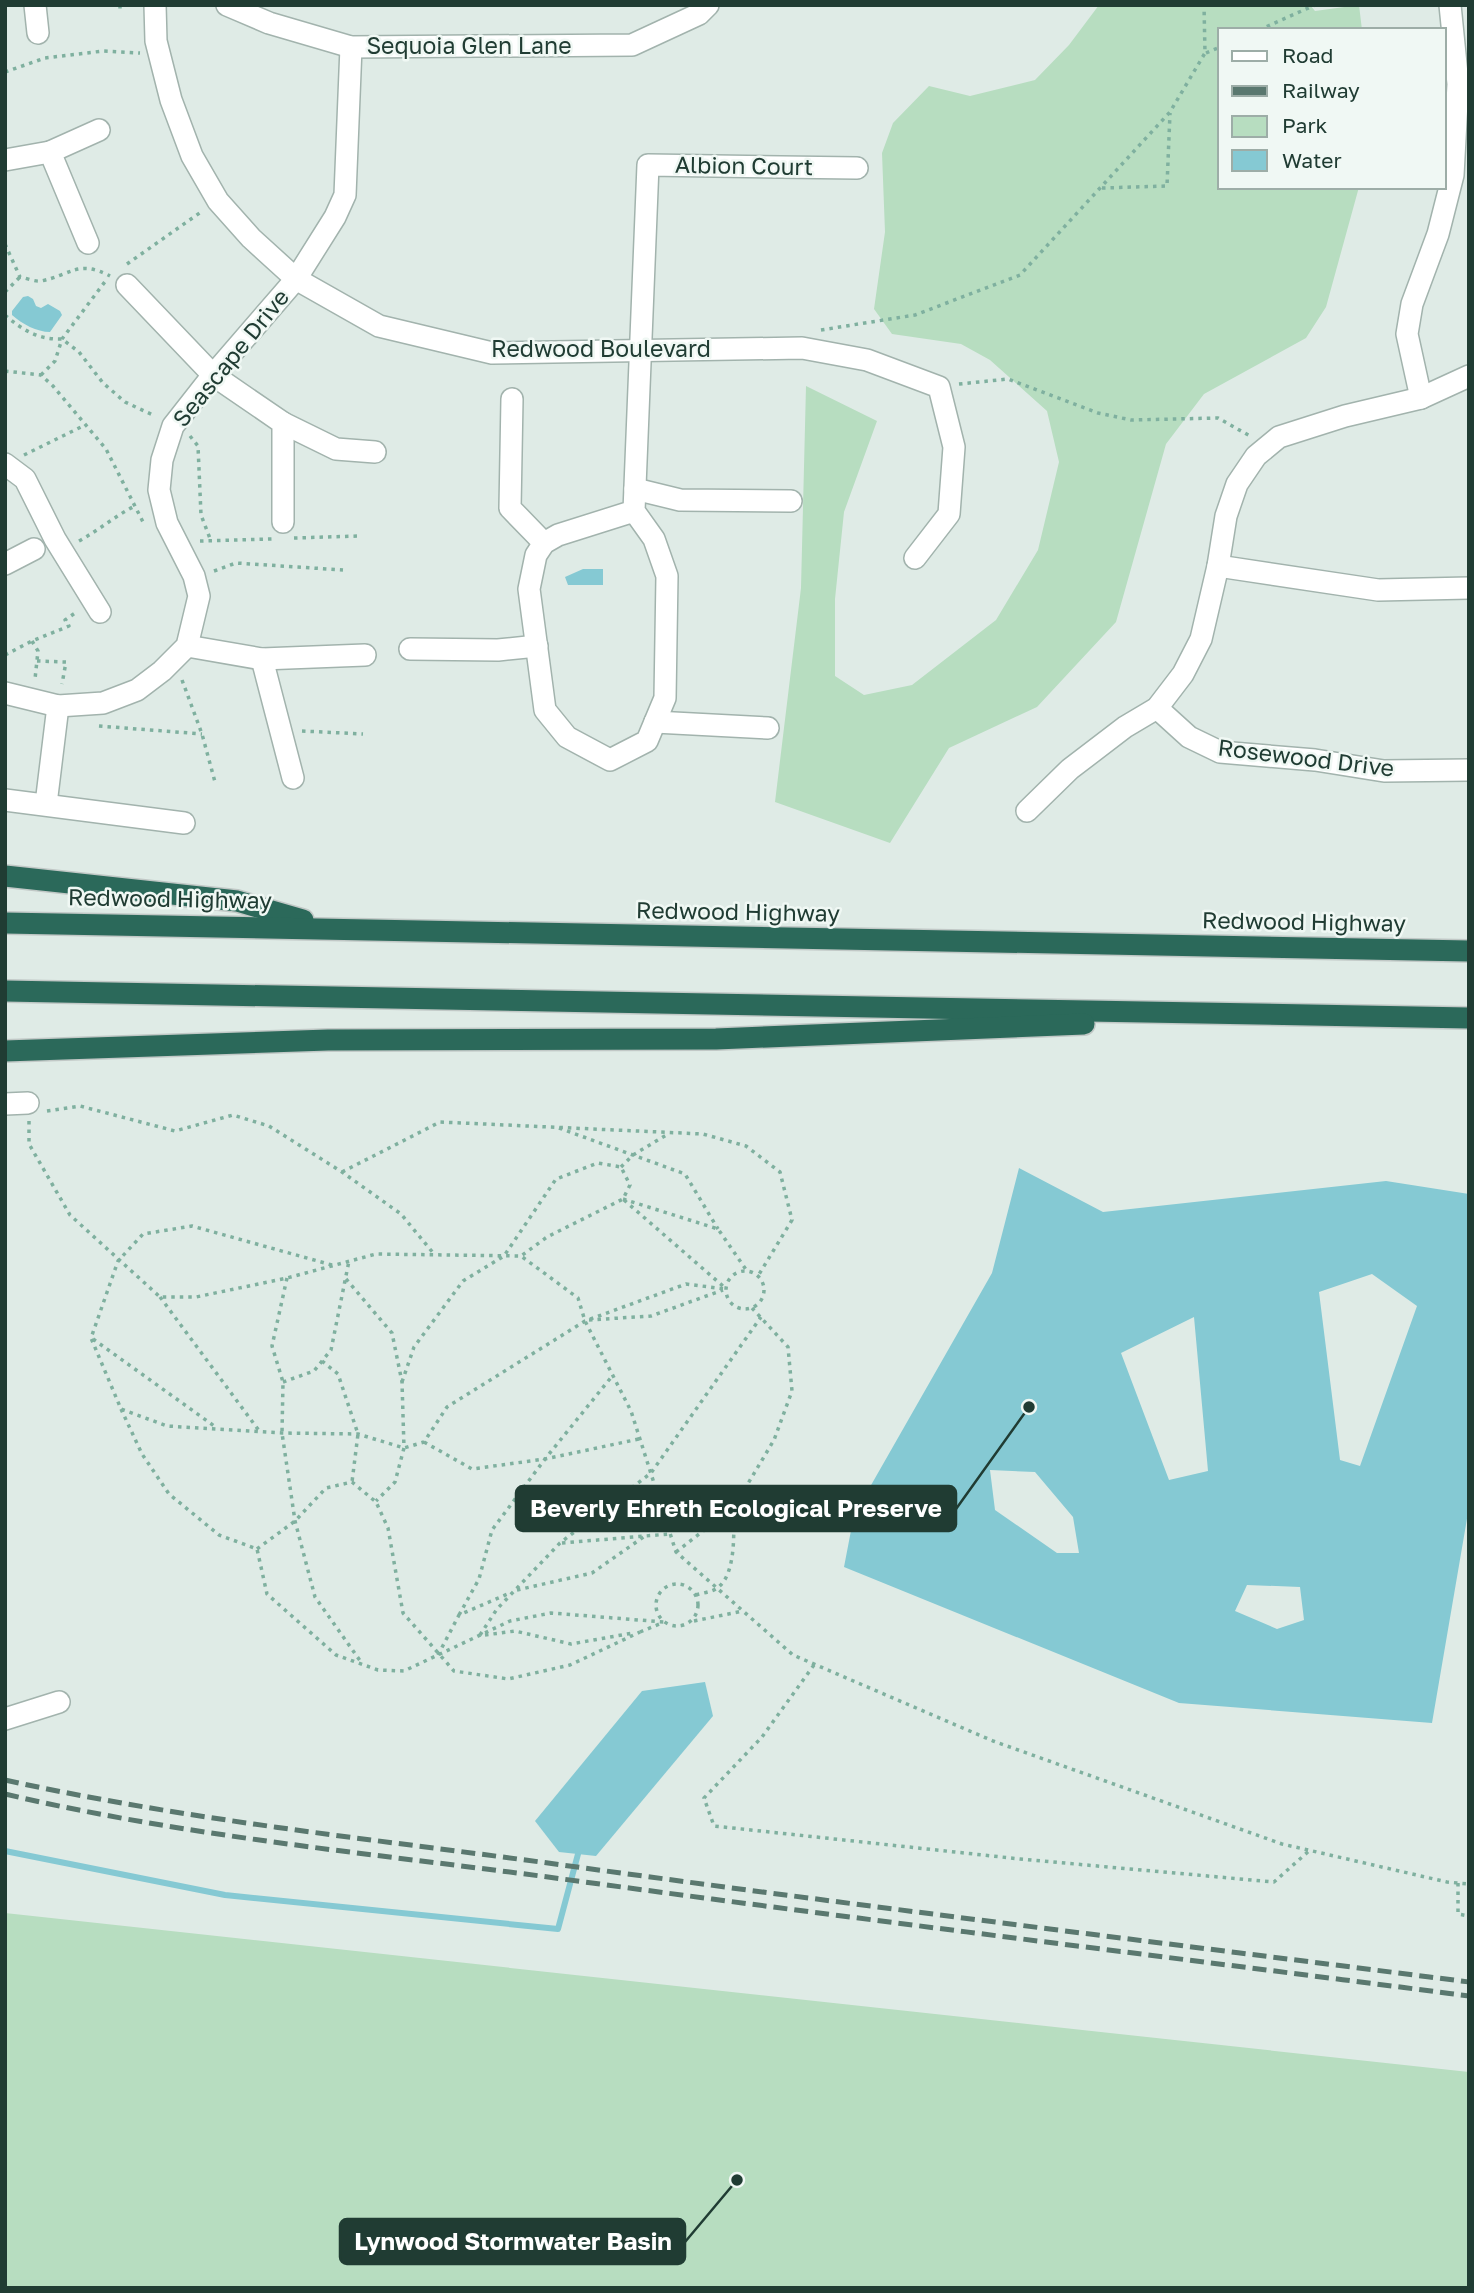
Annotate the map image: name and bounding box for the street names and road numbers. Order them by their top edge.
street label: Sequoia Glen Lane [366,31,572,59]
street label: Albion Court [675,150,813,180]
street label: Seascape Drive [166,283,294,432]
street label: Redwood Boulevard [491,334,711,362]
street label: Rosewood Drive [1216,732,1396,782]
street label: Redwood Highway [68,882,272,914]
street label: Redwood Highway [636,895,840,927]
street label: Redwood Highway [1202,905,1406,937]

